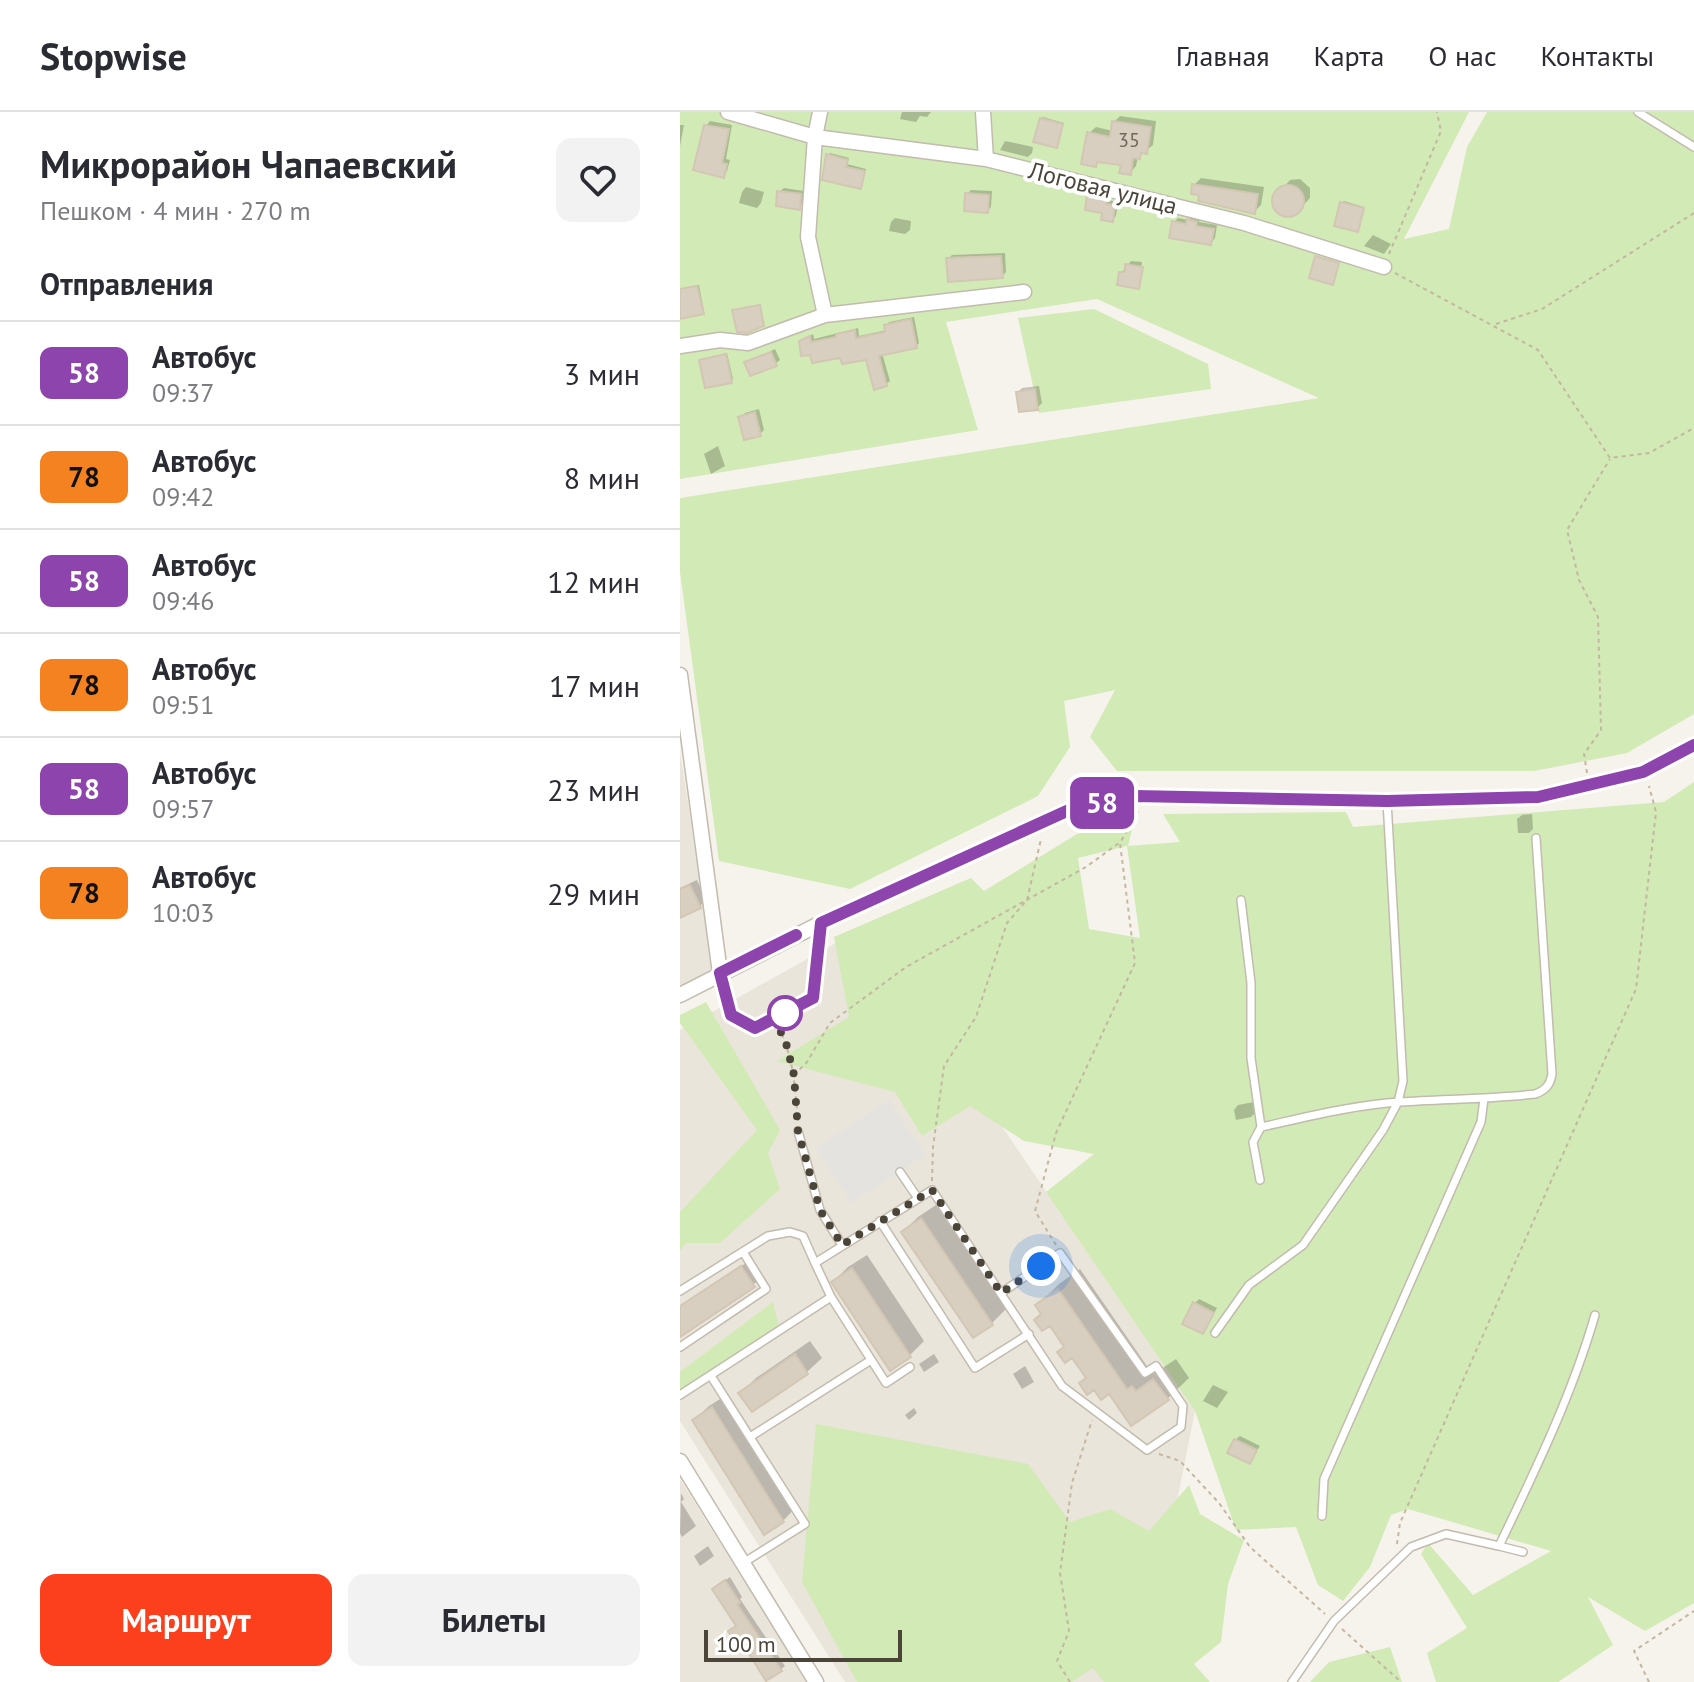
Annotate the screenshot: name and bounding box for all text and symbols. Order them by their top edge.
text: Stopwise [40,31,187,80]
text: Главная [1176,37,1270,74]
text: Карта [1314,37,1384,74]
text: О нас [1428,37,1497,74]
text: Контакты [1541,37,1654,74]
house number: 35 [1118,127,1140,153]
button: heart [556,138,640,222]
text: Микрорайон Чапаевский [40,139,457,188]
street label: Логовая улица [1025,154,1180,221]
text: Пешком · 4 мин · 270 m [40,194,311,227]
text: Отправления [40,264,213,303]
text: Автобус [152,337,257,376]
text: 58 [68,354,100,391]
text: 3 мин [564,354,640,393]
text: 09:37 [152,376,214,409]
text: Автобус [152,441,257,480]
text: 78 [68,458,100,495]
text: 8 мин [564,458,640,497]
text: 09:42 [152,480,214,513]
text: Автобус [152,545,257,584]
text: 58 [68,562,100,599]
text: 12 мин [547,562,640,601]
text: 09:46 [152,584,214,617]
text: Автобус [152,649,257,688]
text: 78 [68,666,100,703]
text: 17 мин [549,666,640,705]
text: 09:51 [152,688,214,721]
text: Автобус [152,753,257,792]
text: 58 [68,770,100,807]
text: 23 мин [547,770,640,809]
line badge: 58 [1066,777,1138,829]
text: 58 [1086,784,1118,821]
text: 09:57 [152,792,214,825]
text: Автобус [152,857,257,896]
text: 78 [68,874,100,911]
text: 29 мин [547,874,640,913]
text: 10:03 [152,896,214,929]
unlabelled marker [768,996,802,1030]
your location [1021,1246,1061,1286]
button: Маршрут [40,1574,332,1666]
button: Билеты [348,1574,640,1666]
scale bar [704,1626,902,1662]
text: 100 m [716,1630,776,1658]

